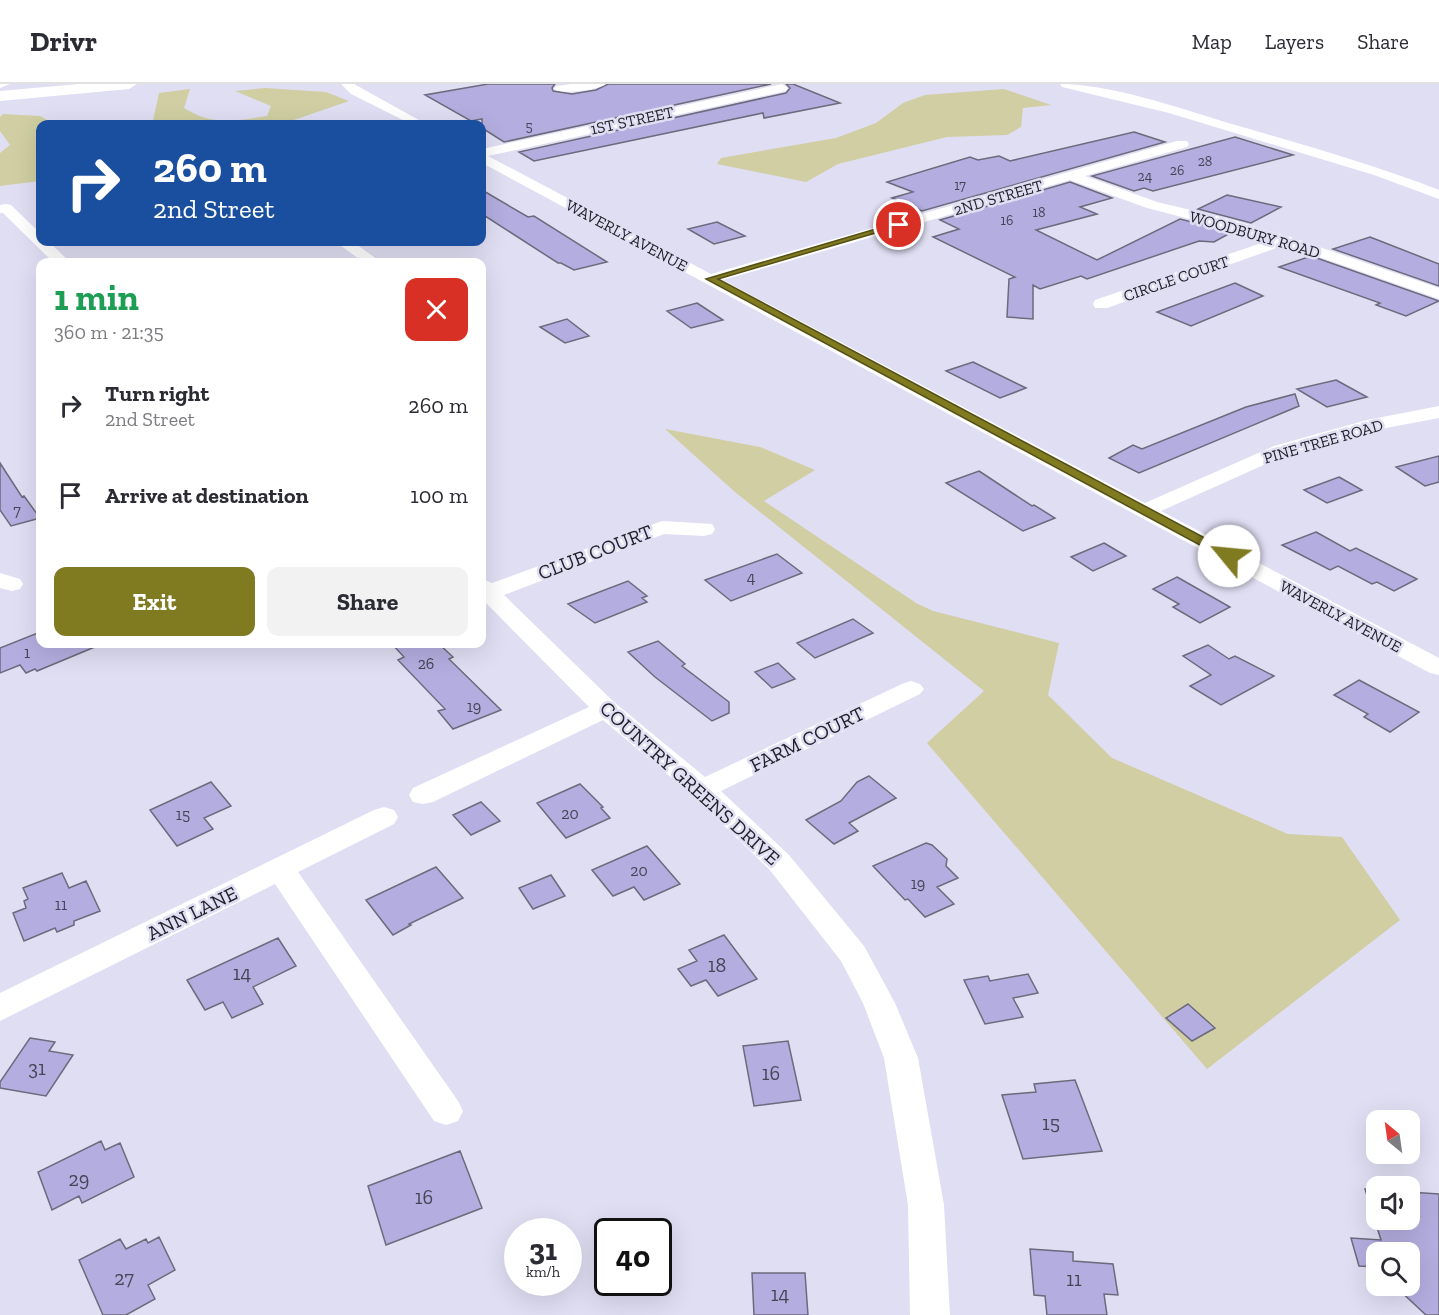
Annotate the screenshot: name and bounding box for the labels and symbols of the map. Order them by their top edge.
street label: 1ST STREET [589,102,676,139]
house number: 5 [525,118,533,135]
house number: 28 [1198,153,1212,170]
house number: 26 [1170,162,1184,179]
house number: 24 [1138,168,1153,185]
street label: 2ND STREET [951,176,1045,219]
house number: 17 [954,177,966,194]
street label: WAVERLY AVENUE [563,195,691,276]
pin [873,199,924,250]
house number: 18 [1033,204,1045,221]
street label: WOODBURY ROAD [1187,207,1322,262]
house number: 16 [1001,212,1013,229]
street label: CIRCLE COURT [1121,251,1232,305]
street label: PINE TREE ROAD [1261,415,1385,468]
house number: 7 [13,501,21,520]
street label: CLUB COURT [534,519,656,585]
position arrow [1197,524,1261,588]
house number: 4 [747,568,756,587]
street label: WAVERLY AVENUE [1277,576,1405,657]
house number: 1 [24,643,30,662]
house number: 26 [418,654,434,673]
street label: COUNTRY GREENS DRIVE [595,696,785,870]
house number: 19 [467,697,481,716]
street label: FARM COURT [746,701,868,777]
house number: 20 [561,804,579,823]
house number: 15 [176,805,190,824]
house number: 20 [630,861,648,880]
house number: 19 [911,874,925,893]
street label: ANN LANE [143,881,241,945]
house number: 11 [55,895,67,914]
house number: 18 [708,953,726,977]
house number: 14 [233,961,251,985]
house number: 31 [28,1056,46,1080]
house number: 16 [762,1061,780,1085]
north arrow [1366,1110,1420,1164]
house number: 15 [1042,1111,1060,1135]
house number: 29 [69,1167,89,1191]
house number: 16 [415,1185,433,1209]
speed limit sign: 40 [594,1218,672,1296]
house number: 27 [114,1266,134,1290]
house number: 11 [1066,1267,1082,1291]
house number: 14 [771,1282,789,1306]

